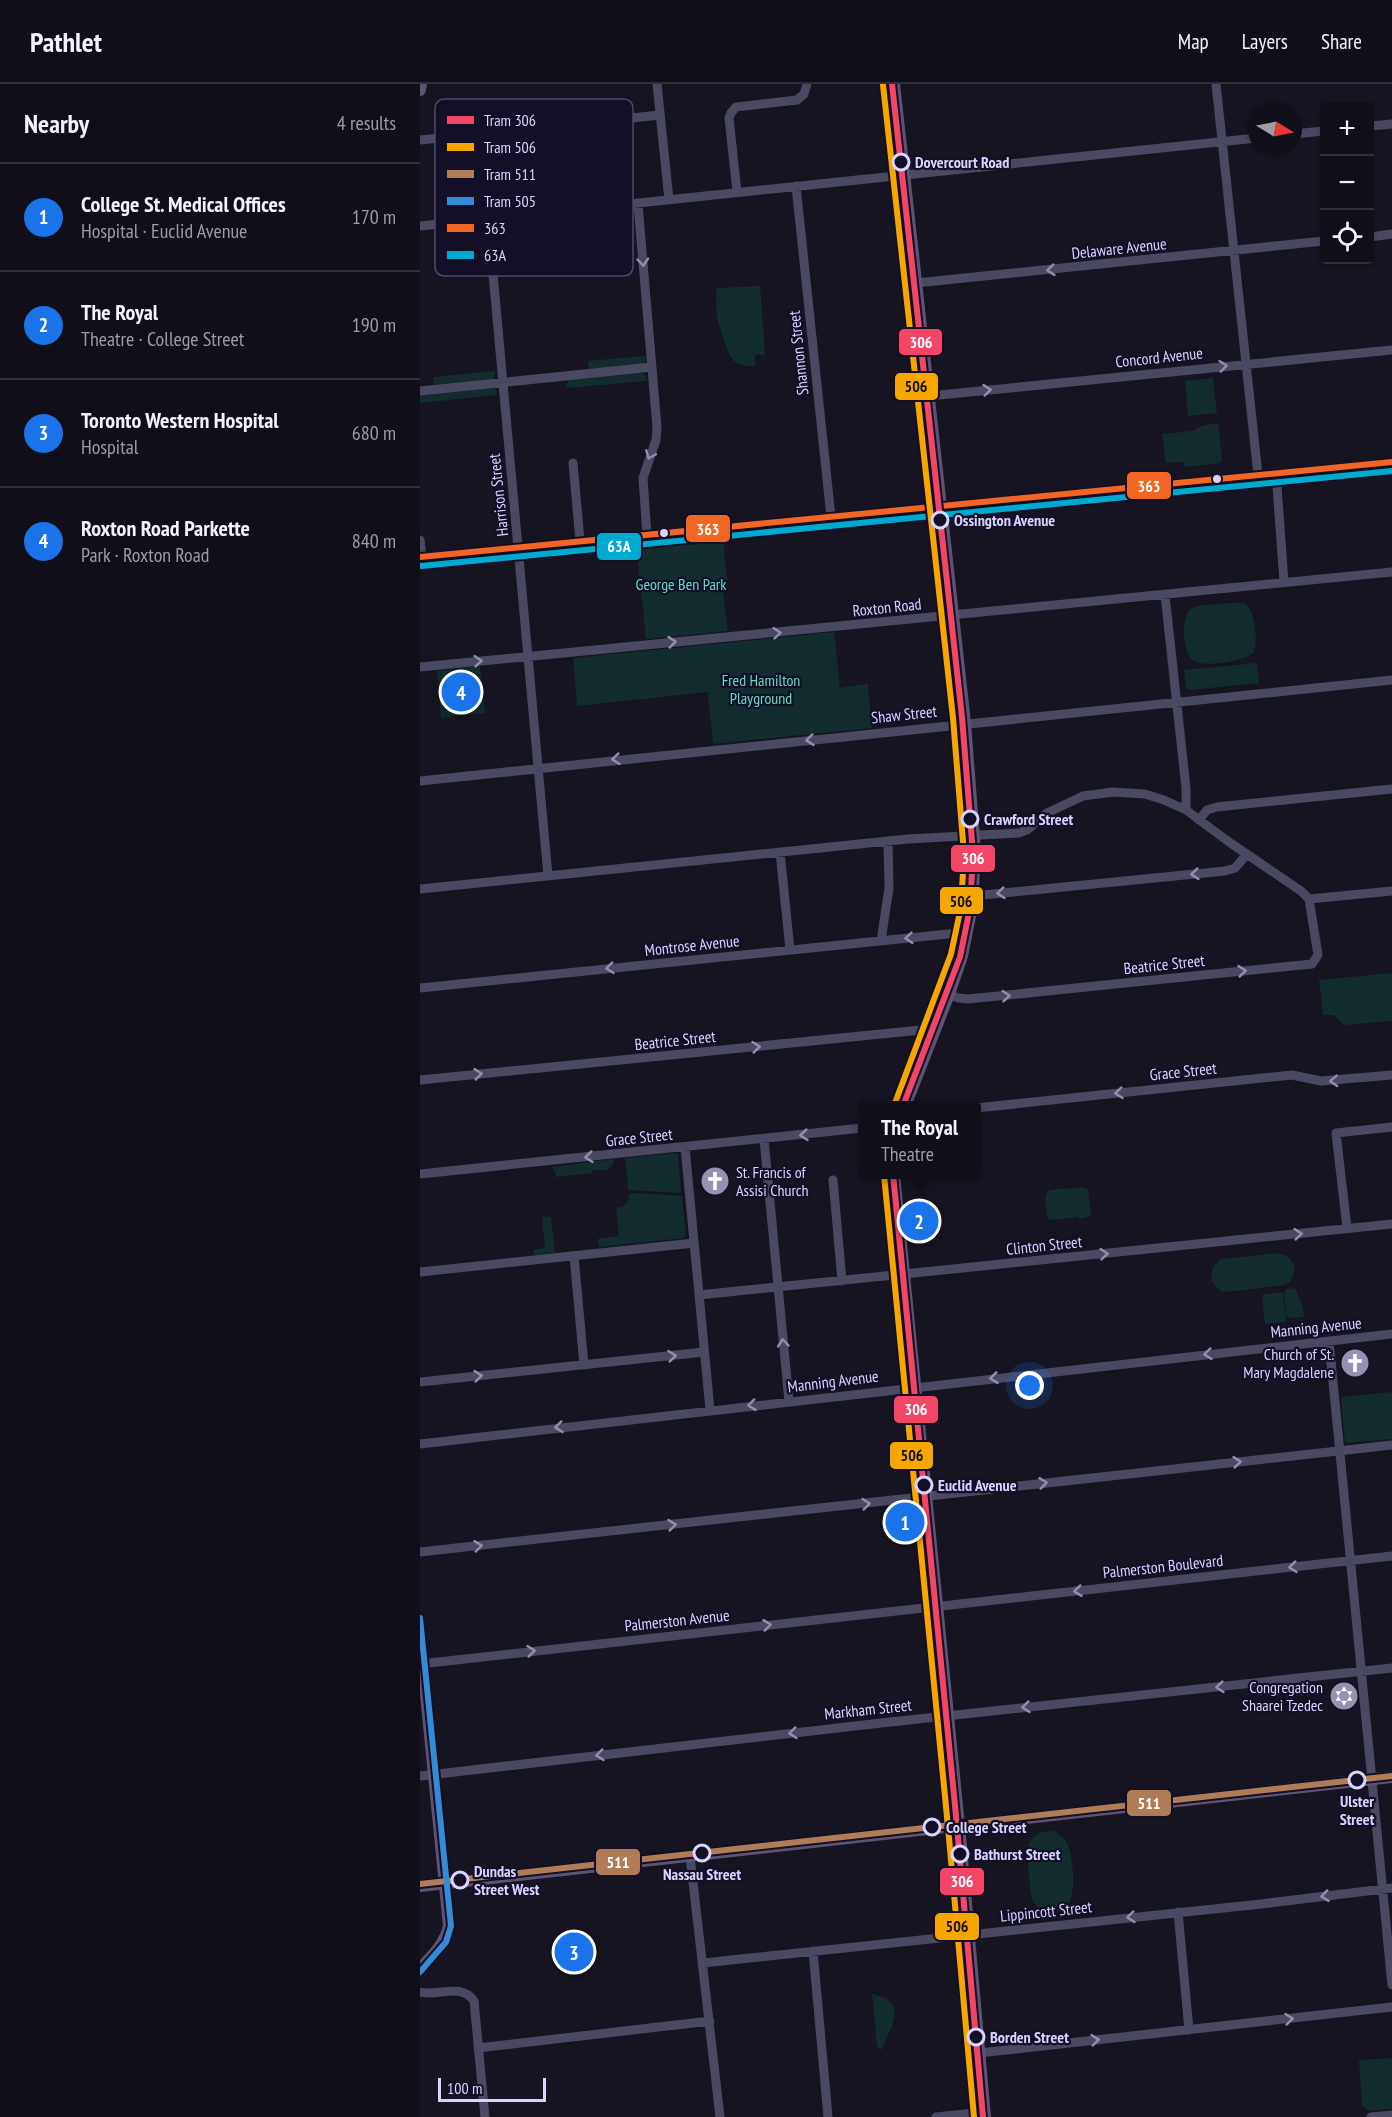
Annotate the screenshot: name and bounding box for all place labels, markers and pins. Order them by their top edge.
place label: Dovercourt Road [915,152,1009,172]
marker: Dovercourt Road [892,153,910,171]
unlabelled marker [1211,473,1223,485]
place label: Ossington Avenue [954,510,1055,530]
marker: Ossington Avenue [931,511,949,529]
unlabelled marker [658,527,670,539]
pin: 4 [442,670,480,714]
place label: Crawford Street [984,809,1074,829]
marker: Crawford Street [961,810,979,828]
place label: St. Francis of Assisi Church [736,1162,809,1200]
church icon: St. Francis of Assisi Church [699,1165,731,1197]
pin: 2 [900,1198,938,1244]
place label: Church of St. Mary Magdalene [1243,1344,1334,1382]
church icon: Church of St. Mary Magdalene [1339,1347,1371,1379]
place label: Euclid Avenue [938,1475,1017,1495]
marker: Euclid Avenue [915,1476,933,1494]
pin: 1 [886,1500,924,1544]
place label: Congregation Shaarei Tzedec [1242,1677,1323,1715]
synagogue icon: Congregation Shaarei Tzedec [1328,1680,1360,1712]
marker: Ulster Street [1348,1771,1366,1789]
place label: Ulster Street [1340,1791,1375,1829]
place label: College Street [946,1817,1027,1837]
marker: College Street [923,1818,941,1836]
marker: Nassau Street [693,1844,711,1862]
place label: Bathurst Street [974,1844,1061,1864]
marker: Bathurst Street [951,1845,969,1863]
place label: Dundas Street West [474,1861,540,1899]
place label: Nassau Street [663,1864,741,1884]
marker: Dundas Street West [451,1871,469,1889]
pin: 3 [554,1930,594,1974]
place label: Borden Street [990,2027,1069,2047]
marker: Borden Street [967,2028,985,2046]

